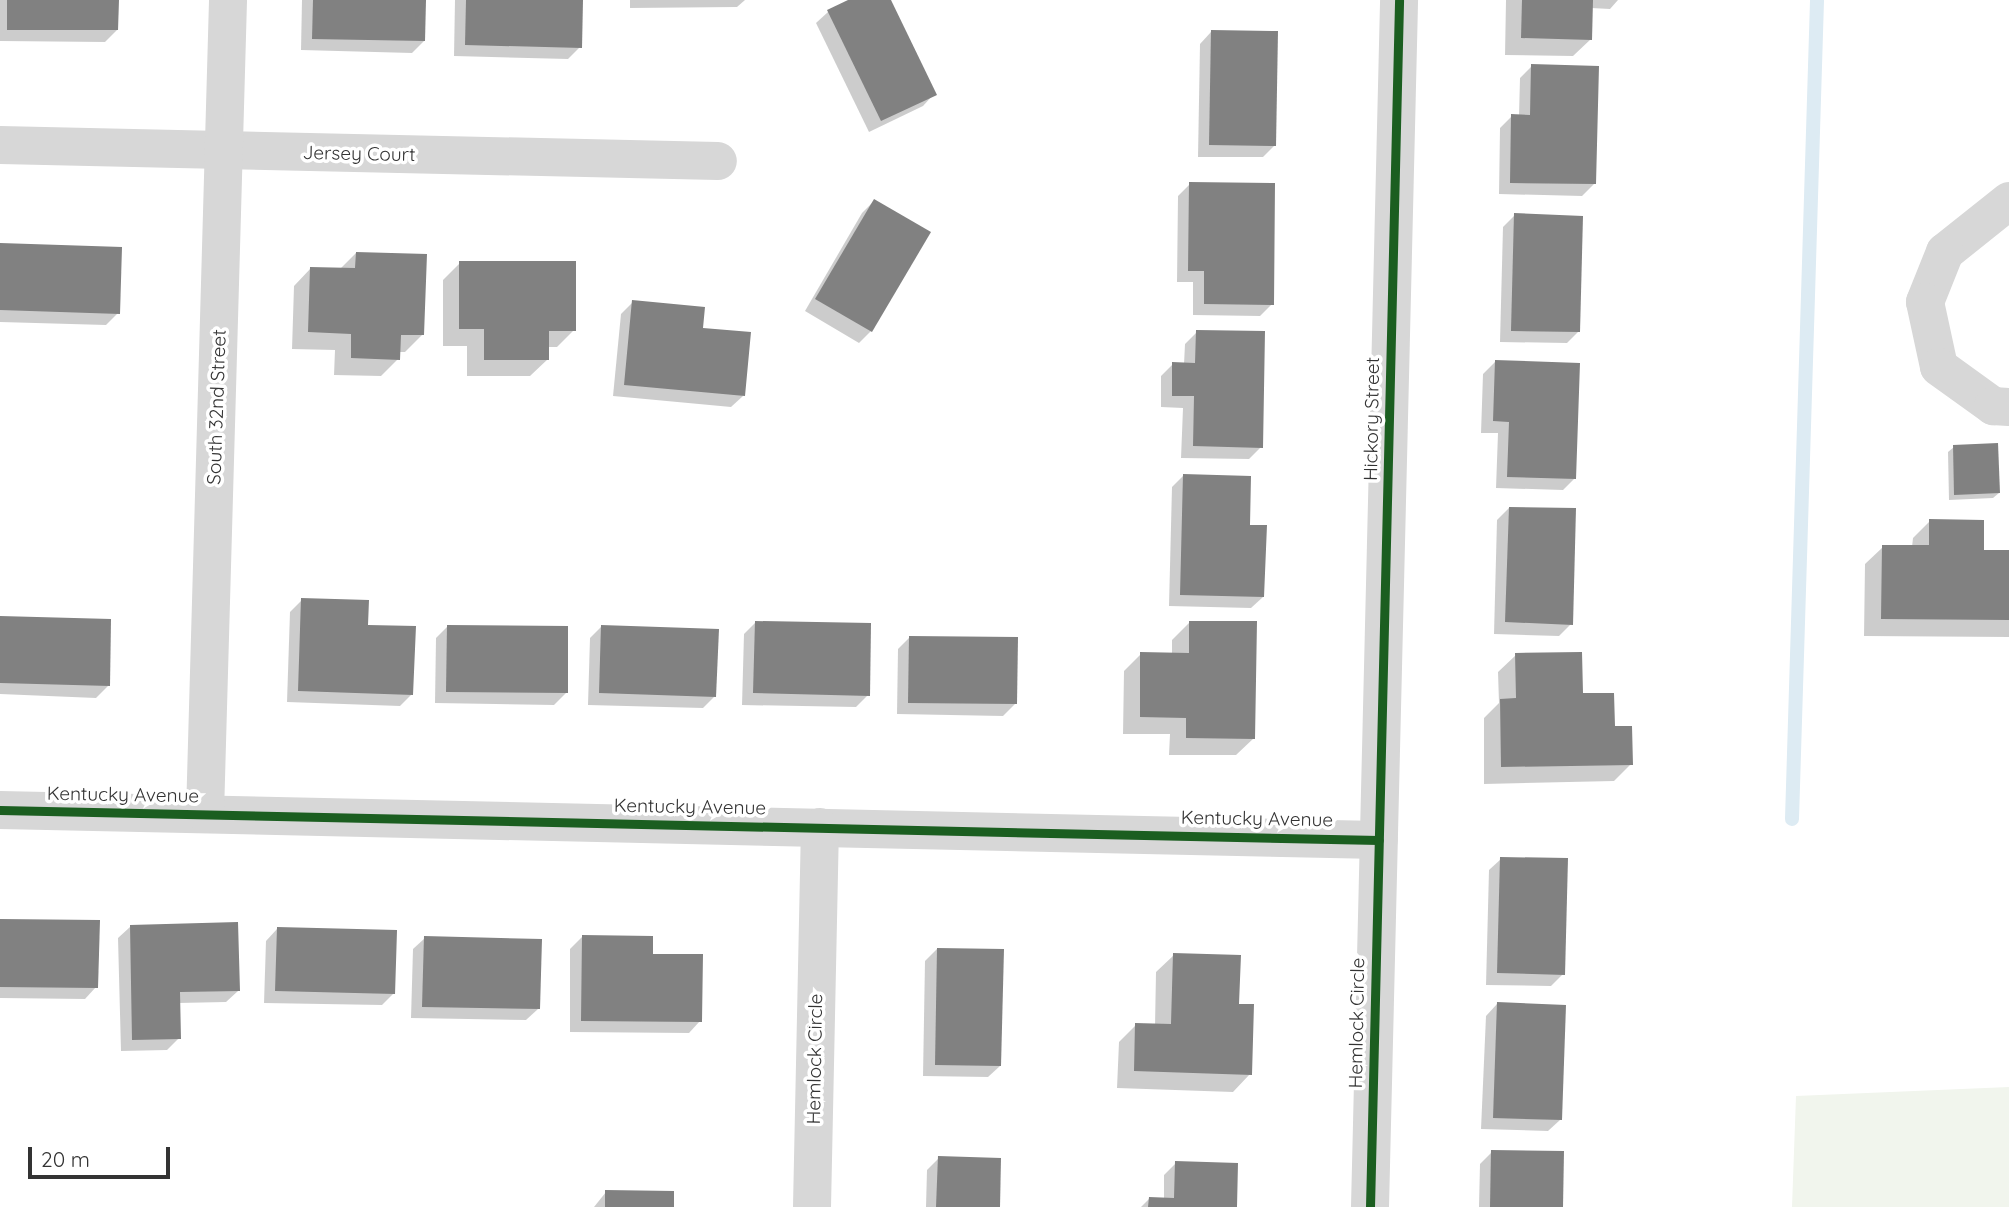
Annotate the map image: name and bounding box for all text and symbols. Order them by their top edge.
street label: Jersey Court [302,142,416,166]
street label: South 32nd Street [203,329,231,485]
street label: Hickory Street [1360,357,1384,481]
street label: Kentucky Avenue [47,782,199,808]
street label: Kentucky Avenue [614,794,766,820]
street label: Kentucky Avenue [1181,806,1333,832]
street label: Hemlock Circle [1344,957,1370,1089]
street label: Hemlock Circle [802,993,828,1125]
scale bar [32,1134,173,1178]
text: 20 m [41,1146,90,1172]

